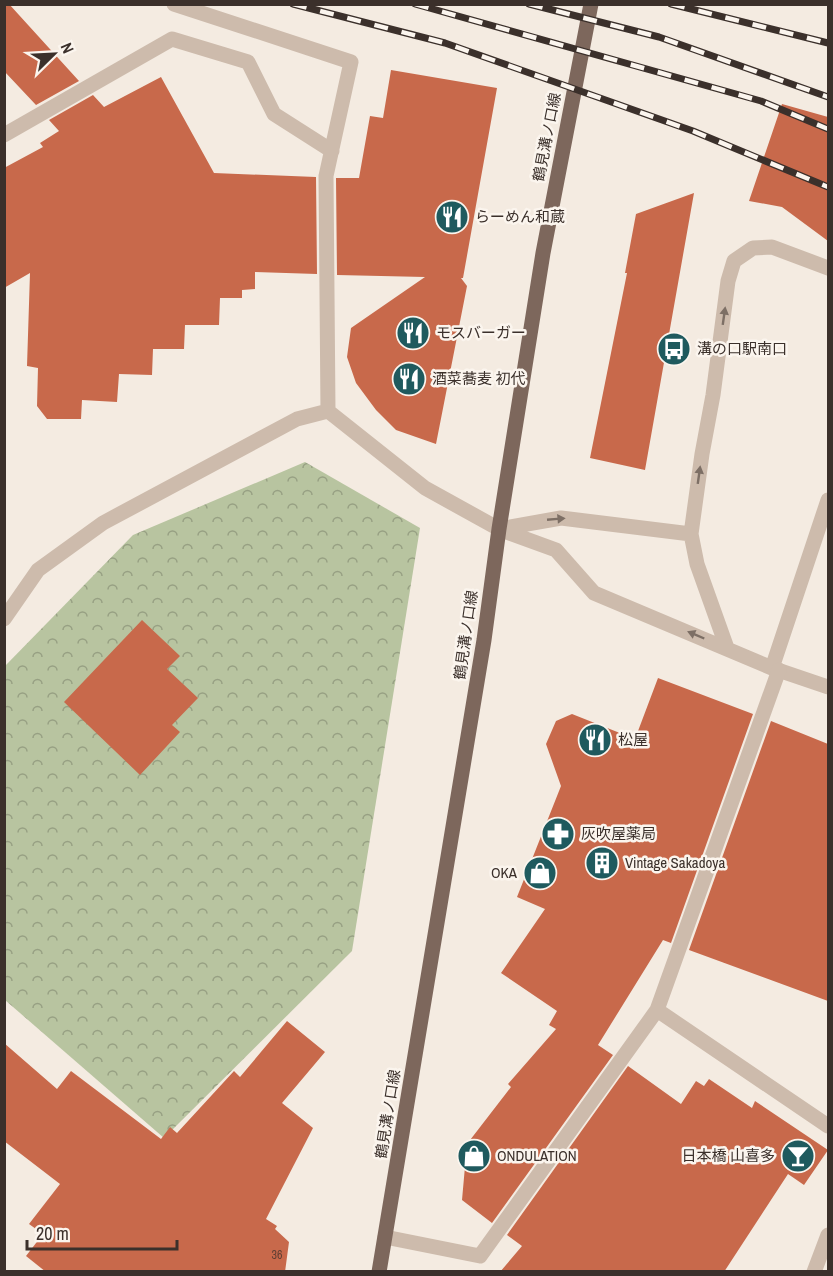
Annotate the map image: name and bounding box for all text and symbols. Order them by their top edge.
north arrow [24,24,84,84]
text: N [56,39,80,57]
street label: 鶴見溝ノ口線 [528,91,565,183]
restaurant icon: らーめん和蔵 [434,199,470,235]
place label: らーめん和蔵 [475,206,565,227]
one-way arrow [719,306,728,325]
restaurant icon: モスバーガー [395,315,431,351]
place label: モスバーガー [436,322,526,343]
bus stop icon: 溝の口駅南口 [656,331,692,367]
place label: 溝の口駅南口 [697,338,787,359]
restaurant icon: 酒菜蕎麦 初代 [391,361,427,397]
place label: 酒菜蕎麦 初代 [432,368,525,389]
one-way arrow [695,465,704,484]
one-way arrow [547,514,566,524]
street label: 鶴見溝ノ口線 [449,589,482,681]
one-way arrow [687,630,705,639]
restaurant icon: 松屋 [577,722,613,758]
place label: 松屋 [618,729,648,750]
pharmacy icon: 灰吹屋薬局 [540,816,576,852]
place label: 灰吹屋薬局 [581,823,656,844]
building icon: Vintage Sakadoya [584,845,620,881]
place label: Vintage Sakadoya [625,852,725,873]
shop icon: OKA [522,855,558,891]
place label: OKA [491,862,518,883]
street label: 鶴見溝ノ口線 [370,1068,405,1160]
shop icon: ONDULATION [456,1138,492,1174]
bar icon: 日本橋 山喜多 [780,1138,816,1174]
place label: ONDULATION [497,1145,577,1166]
place label: 日本橋 山喜多 [682,1145,775,1166]
scale bar [27,1213,177,1251]
text: 20 m [36,1221,69,1246]
house number: 36 [272,1247,282,1263]

